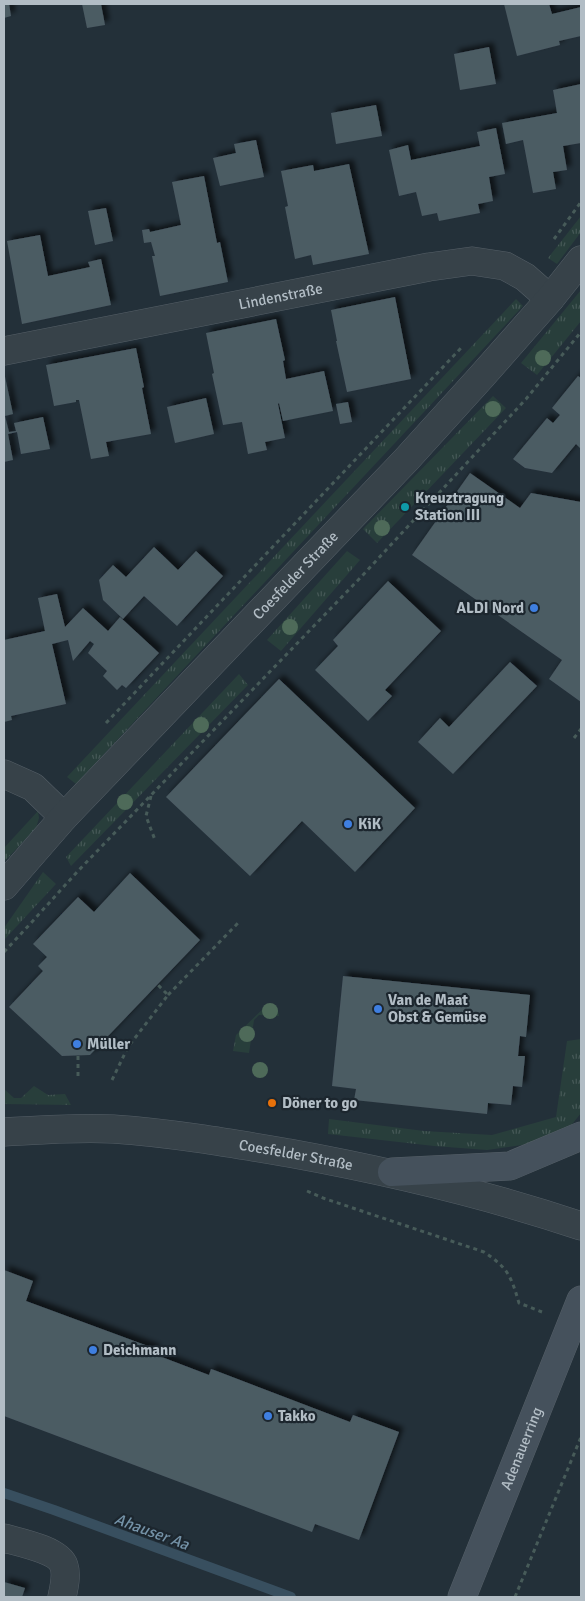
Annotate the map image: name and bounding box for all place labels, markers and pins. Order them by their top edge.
place label: Kreuztragung Station III [415,489,504,524]
marker: Kreuztragung Station III [399,501,411,513]
place label: ALDI Nord [456,599,524,617]
marker: ALDI Nord [528,602,540,614]
place label: KiK [358,815,382,833]
marker: KiK [342,818,354,830]
place label: Van de Maat Obst & Gemüse [388,991,486,1026]
marker: Van de Maat Obst & Gemüse [372,1003,384,1015]
place label: Müller [87,1035,130,1053]
marker: Müller [71,1038,83,1050]
place label: Döner to go [282,1094,357,1112]
marker: Döner to go [266,1097,278,1109]
place label: Deichmann [103,1341,176,1359]
marker: Deichmann [87,1344,99,1356]
place label: Takko [278,1407,316,1425]
marker: Takko [262,1410,274,1422]

